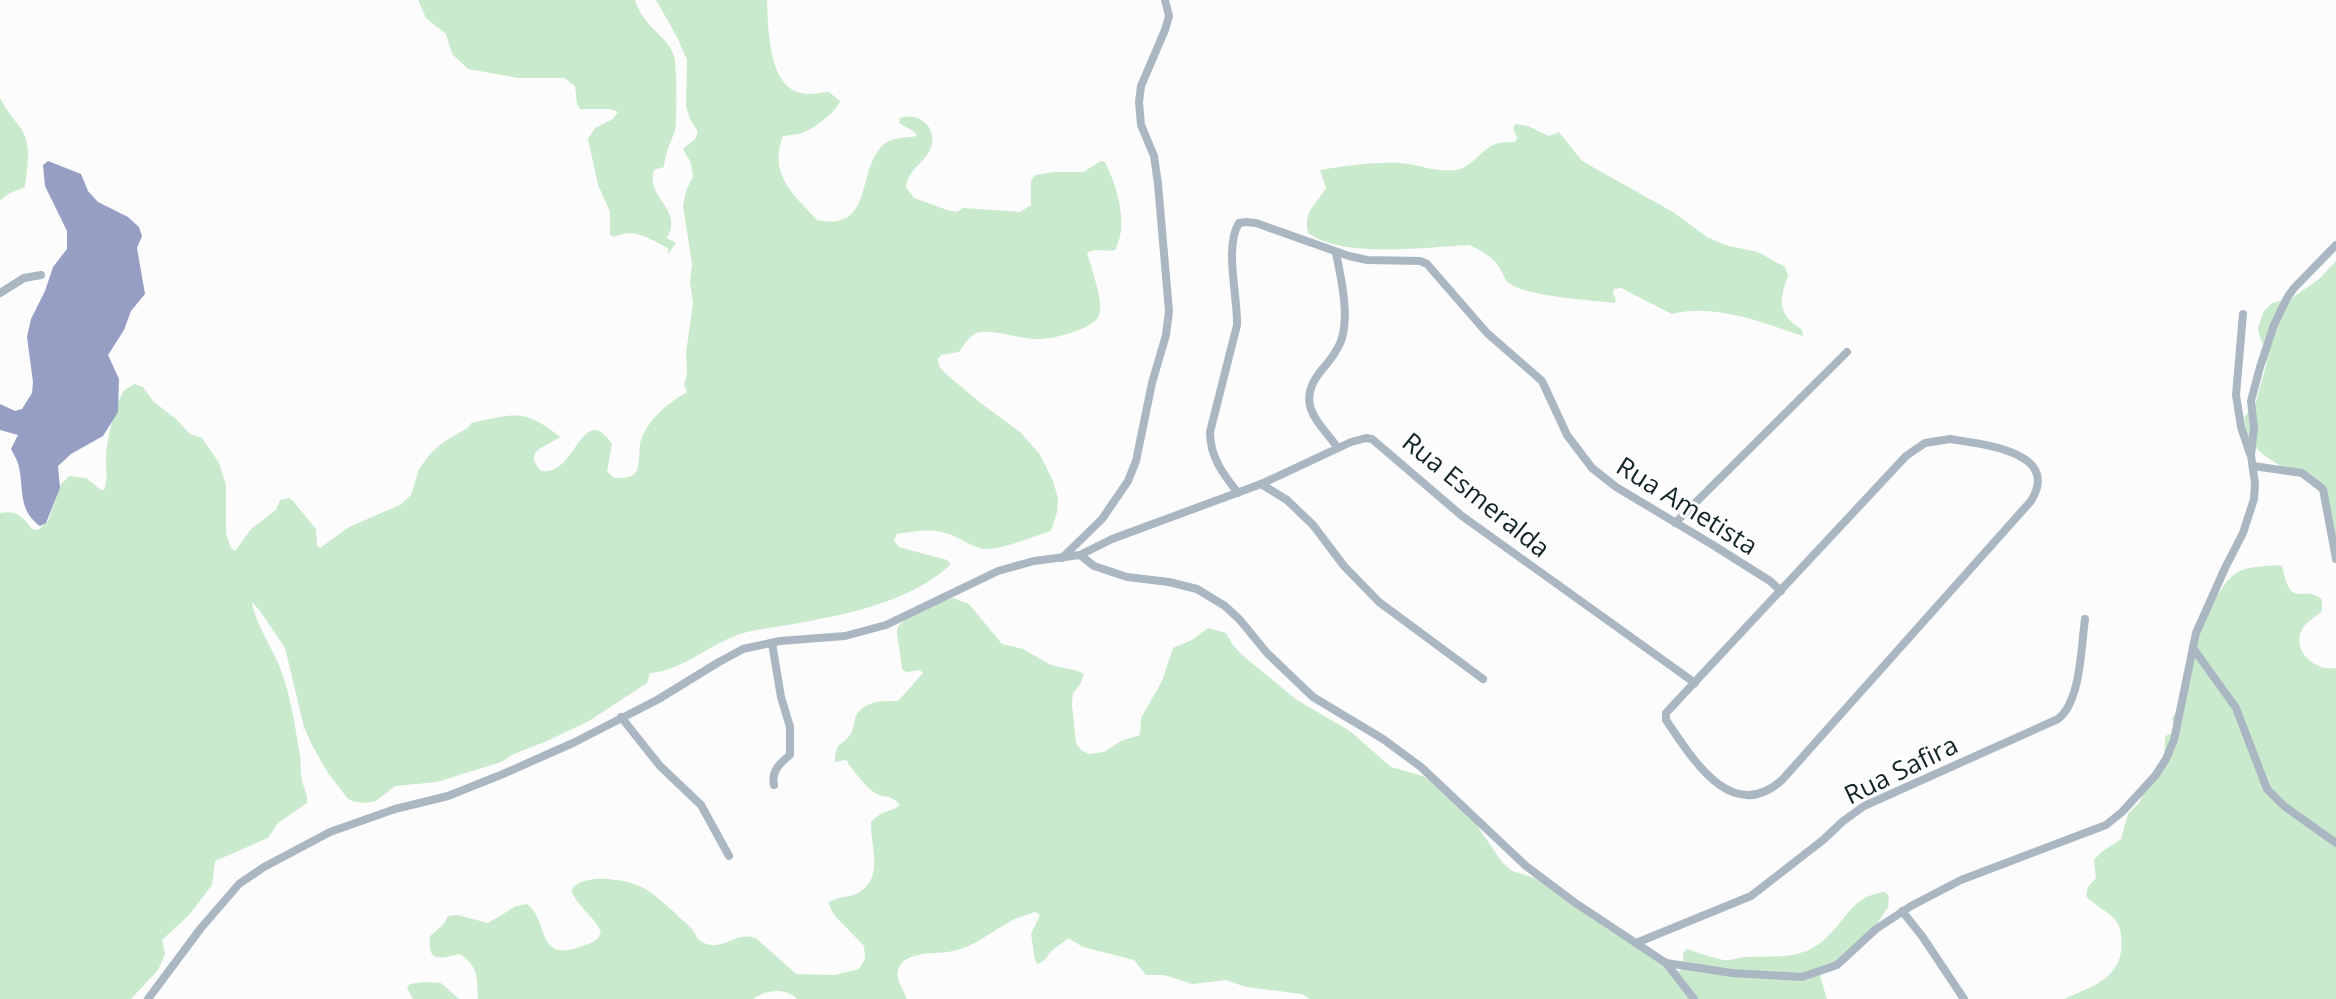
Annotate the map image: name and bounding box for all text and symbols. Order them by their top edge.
street label: Rua Esmeralda [1395,423,1558,565]
street label: Rua Ametista [1610,447,1765,563]
street label: Rua Safira [1838,726,1963,812]

